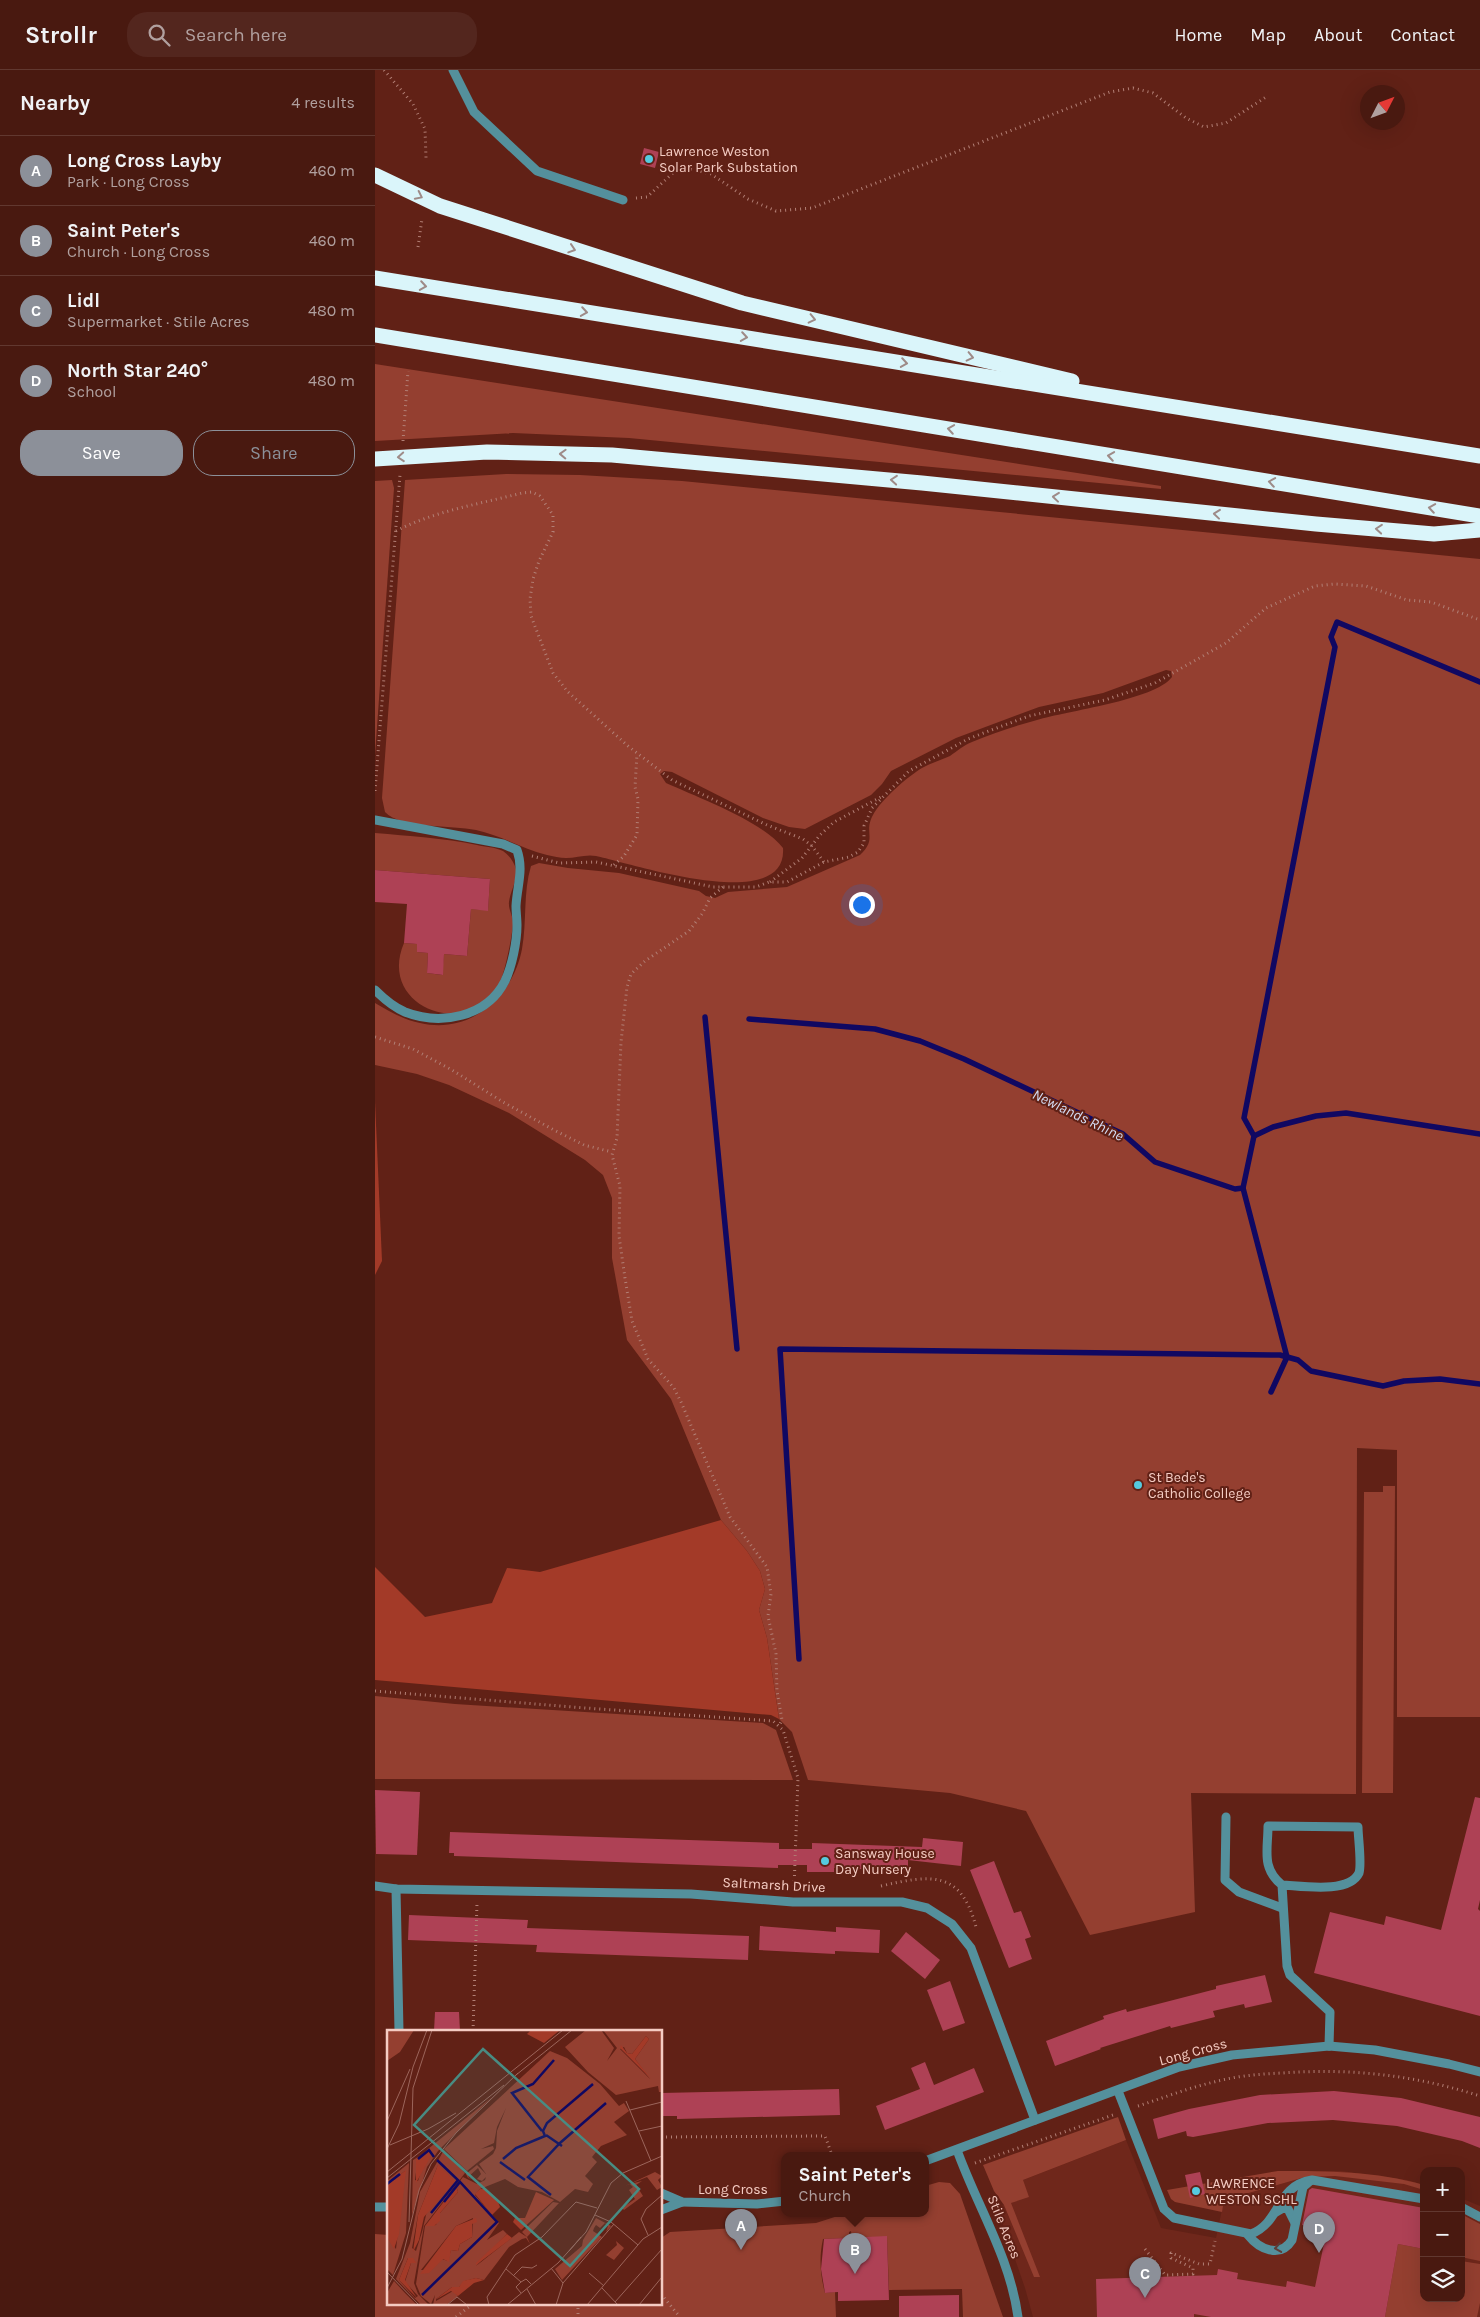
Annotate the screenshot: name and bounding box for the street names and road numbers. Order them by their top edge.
street label: Saltmarsh Drive [722,1874,826,1896]
street label: Long Cross [1157,2035,1229,2069]
street label: Long Cross [698,2181,768,2198]
street label: Stile Acres [984,2193,1024,2261]

